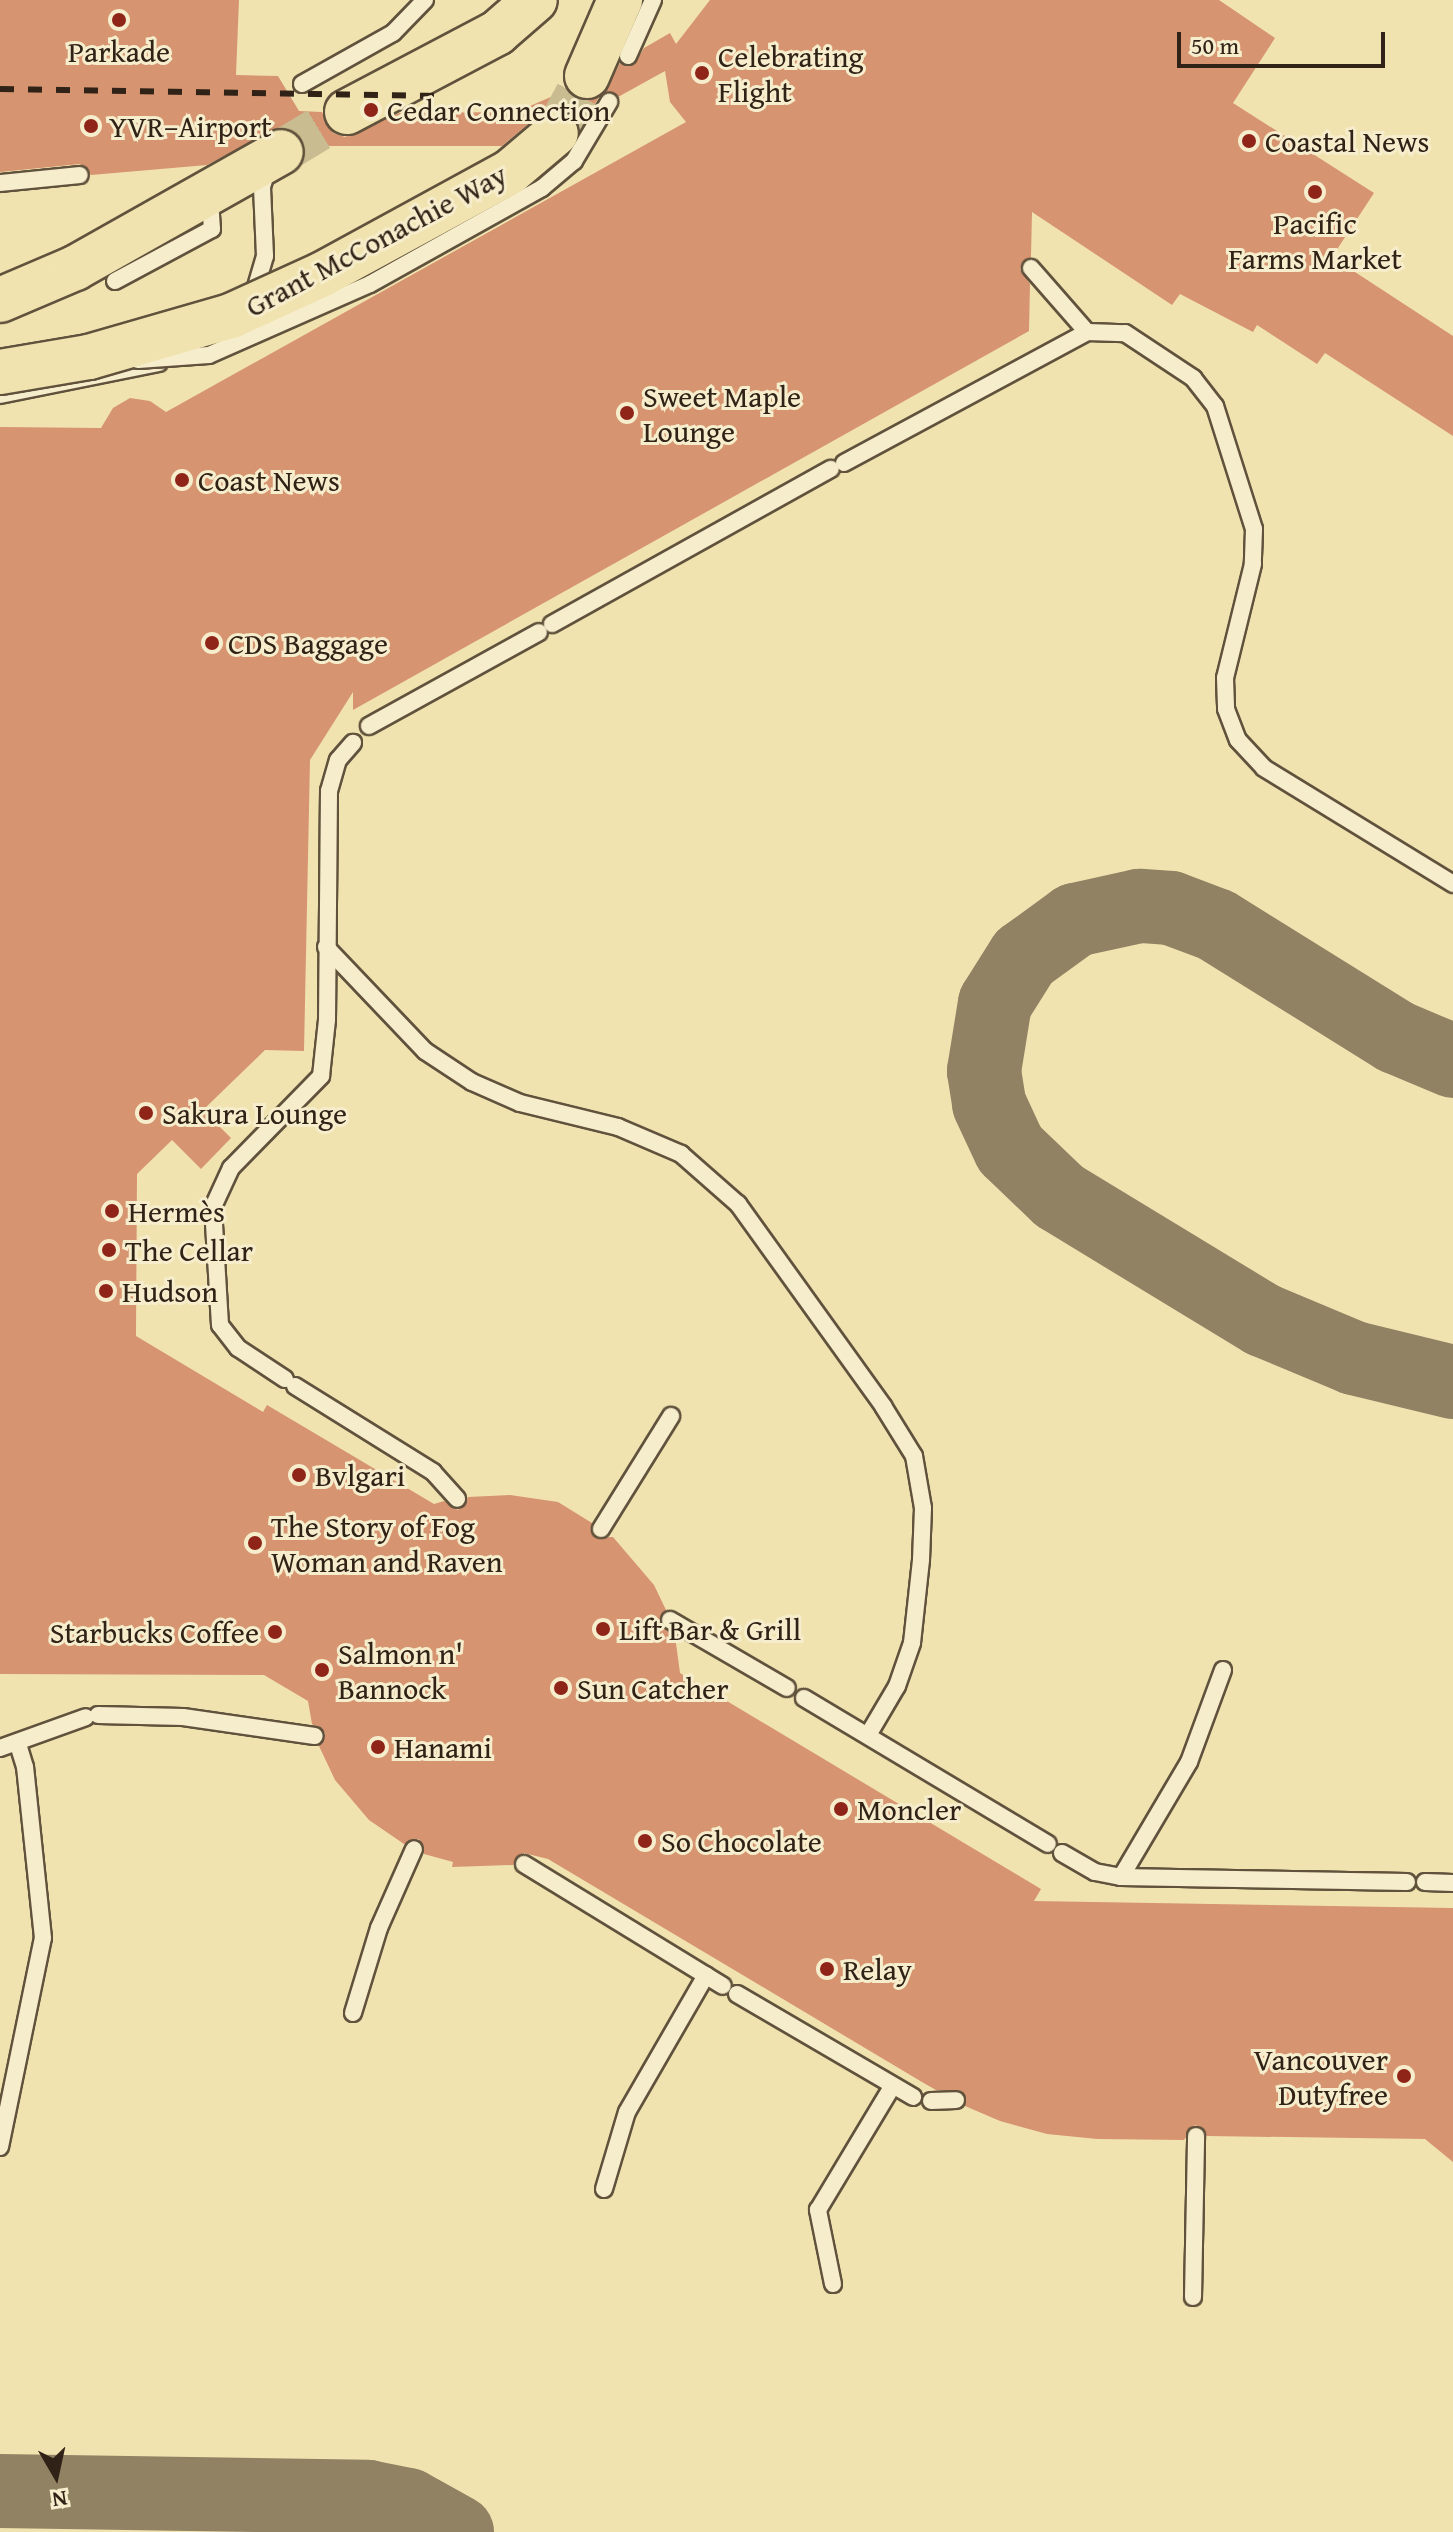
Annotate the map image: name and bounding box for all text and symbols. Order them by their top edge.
marker: Parkade [110,11,128,29]
scale bar [1181,16,1389,66]
text: 50 m [1191,28,1239,63]
place label: Parkade [68,33,170,69]
place label: Celebrating Flight [718,38,863,108]
marker: Celebrating Flight [693,64,711,82]
place label: Cedar Connection [387,92,610,128]
marker: Cedar Connection [362,101,380,119]
place label: YVR–Airport [109,108,272,144]
marker: YVR–Airport [80,115,102,137]
place label: Coastal News [1265,123,1429,159]
marker: Coastal News [1240,132,1258,150]
street label: Grant McConachie Way [239,156,513,324]
marker: Pacific Farms Market [1306,183,1324,201]
place label: Pacific Farms Market [1228,205,1402,276]
place label: Sweet Maple Lounge [643,378,801,448]
marker: Sweet Maple Lounge [618,404,636,422]
place label: Coast News [198,462,340,498]
marker: Coast News [173,471,191,489]
place label: CDS Baggage [228,625,388,661]
marker: CDS Baggage [203,634,221,652]
place label: Sakura Lounge [162,1095,347,1131]
marker: Sakura Lounge [137,1104,155,1122]
place label: Hermès [128,1193,225,1229]
marker: Hermès [103,1202,121,1220]
place label: The Cellar [125,1232,253,1268]
marker: The Cellar [100,1241,118,1259]
place label: Hudson [122,1273,218,1309]
marker: Hudson [97,1282,115,1300]
place label: Bvlgari [315,1457,405,1493]
marker: Bvlgari [290,1466,308,1484]
place label: The Story of Fog Woman and Raven [271,1508,503,1578]
marker: The Story of Fog Woman and Raven [246,1534,264,1552]
place label: Lift Bar & Grill [619,1611,801,1647]
place label: Starbucks Coffee [50,1614,259,1650]
marker: Lift Bar & Grill [594,1620,612,1638]
marker: Starbucks Coffee [266,1623,284,1641]
place label: Salmon n' Bannock [338,1635,463,1706]
marker: Salmon n' Bannock [313,1661,331,1679]
place label: Sun Catcher [577,1670,729,1706]
marker: Sun Catcher [552,1679,570,1697]
place label: Hanami [394,1729,492,1765]
marker: Hanami [369,1738,387,1756]
place label: Moncler [857,1791,961,1827]
marker: Moncler [832,1800,850,1818]
place label: So Chocolate [661,1823,822,1859]
marker: So Chocolate [636,1832,654,1850]
place label: Relay [843,1951,912,1987]
marker: Relay [818,1960,836,1978]
place label: Vancouver Dutyfree [1254,2041,1388,2112]
marker: Vancouver Dutyfree [1395,2067,1413,2085]
north arrow [16,2436,96,2516]
text: N [50,2483,70,2517]

